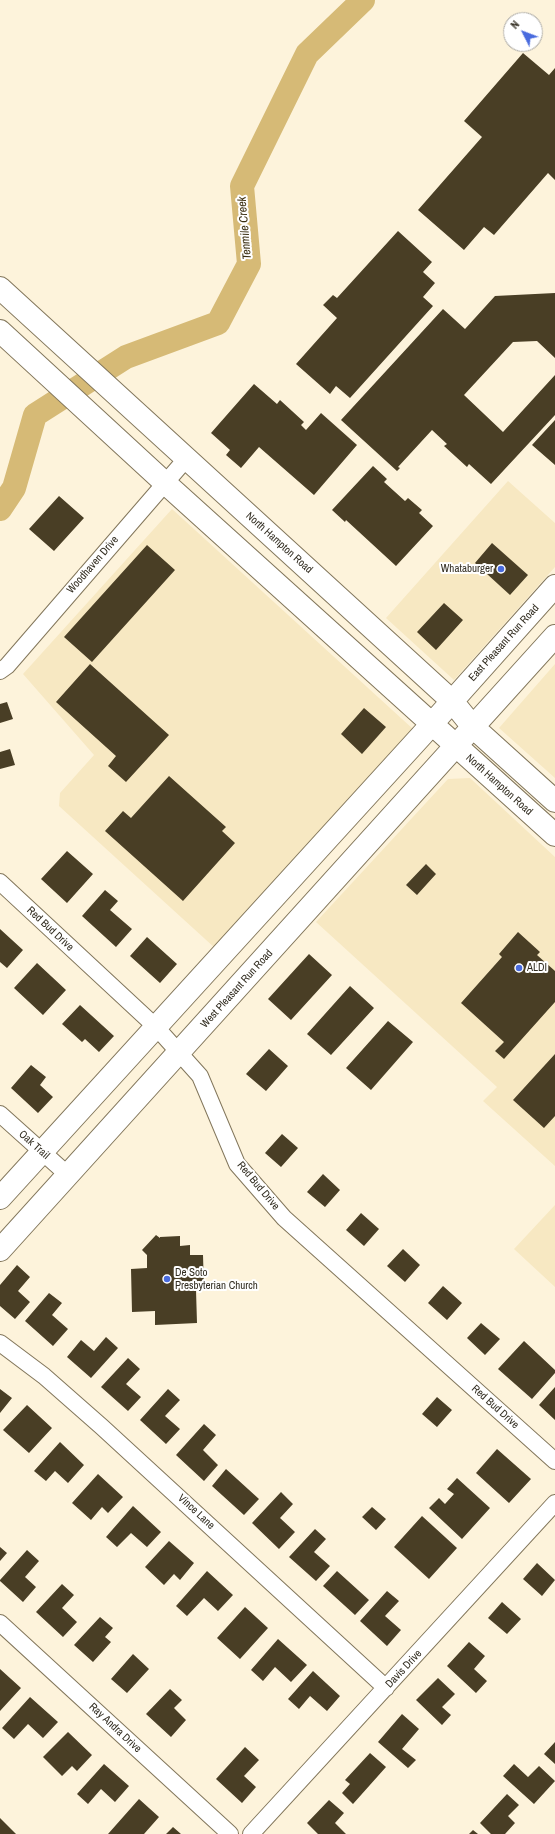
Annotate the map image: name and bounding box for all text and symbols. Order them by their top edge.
north arrow [503,12,543,52]
text: N [507,18,522,32]
water label: Tenmile Creek [235,196,255,260]
street label: North Hampton Road [243,510,315,576]
street label: Woodhaven Drive [64,533,122,597]
place label: Whataburger [441,562,493,576]
marker: Whataburger [496,564,506,574]
street label: East Pleasant Run Road [466,602,542,684]
street label: North Hampton Road [463,752,535,818]
street label: Red Bud Drive [24,904,76,954]
street label: West Pleasant Run Road [198,947,276,1031]
place label: ALDI [527,961,547,975]
marker: ALDI [514,963,524,973]
street label: Oak Trail [16,1128,52,1162]
street label: Red Bud Drive [234,1159,282,1213]
place label: De Soto Presbyterian Church [175,1266,258,1292]
marker: De Soto Presbyterian Church [162,1274,172,1284]
street label: Red Bud Drive [469,1382,521,1432]
street label: Vince Lane [175,1492,217,1532]
street label: Davis Drive [383,1647,425,1691]
street label: Ray Andra Drive [86,1700,144,1756]

